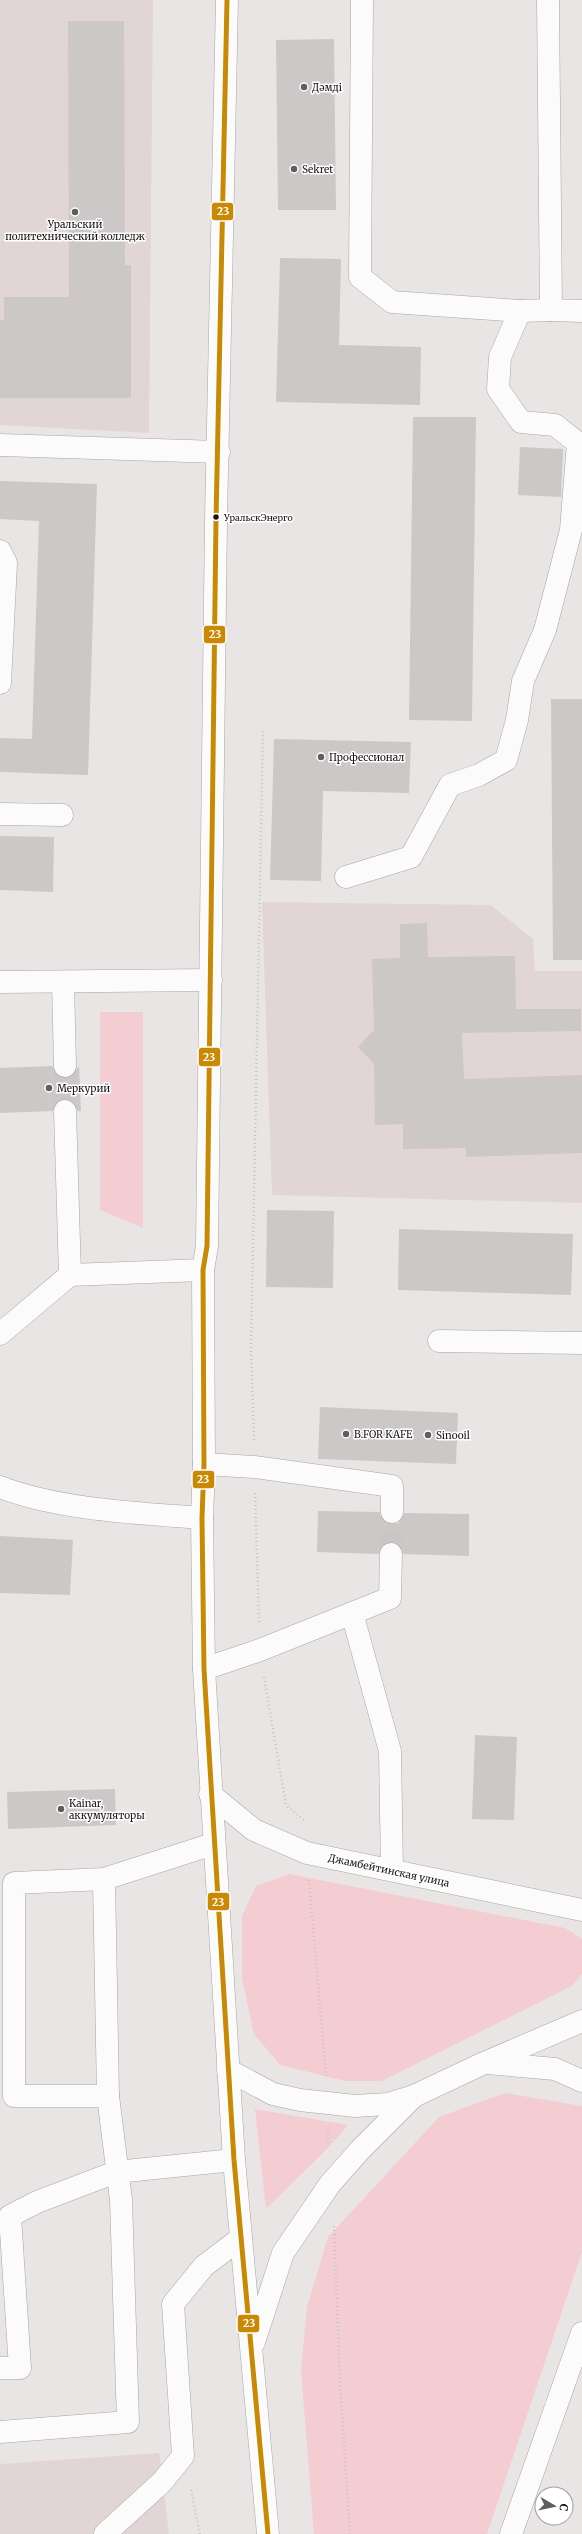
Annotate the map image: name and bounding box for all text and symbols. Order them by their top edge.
place label: Дəмді [312,81,342,94]
marker: Дəмді [299,82,309,92]
place label: Sekret [302,163,333,176]
marker: Sekret [289,164,299,174]
line badge: 23 [211,202,234,221]
text: 23 [217,204,229,218]
marker: Уральский политехнический колледж [70,207,80,217]
place label: Уральский политехнический колледж [5,218,145,243]
marker: УральскЭнерго [211,512,221,522]
place label: УральскЭнерго [223,512,293,523]
line badge: 23 [203,625,226,644]
text: 23 [209,627,221,641]
place label: Профессионал [329,751,404,764]
marker: Профессионал [316,752,326,762]
line badge: 23 [198,1047,221,1067]
text: 23 [203,1050,215,1064]
place label: Меркурий [57,1082,110,1095]
marker: Меркурий [44,1083,54,1093]
place label: B.FOR KAFE [354,1428,413,1441]
marker: B.FOR KAFE [341,1429,351,1439]
place label: Sinooil [436,1429,470,1442]
marker: Sinooil [423,1430,433,1440]
line badge: 23 [192,1470,215,1489]
text: 23 [197,1472,209,1486]
place label: Kainar, аккумуляторы [69,1797,145,1822]
marker: Kainar, аккумуляторы [56,1804,66,1814]
street label: Джамбейтинская улица [327,1851,451,1890]
line badge: 23 [207,1892,230,1911]
text: 23 [212,1895,224,1909]
line badge: 23 [237,2314,260,2333]
text: 23 [243,2316,255,2330]
north arrow [534,2486,574,2526]
text: С [556,2503,571,2512]

